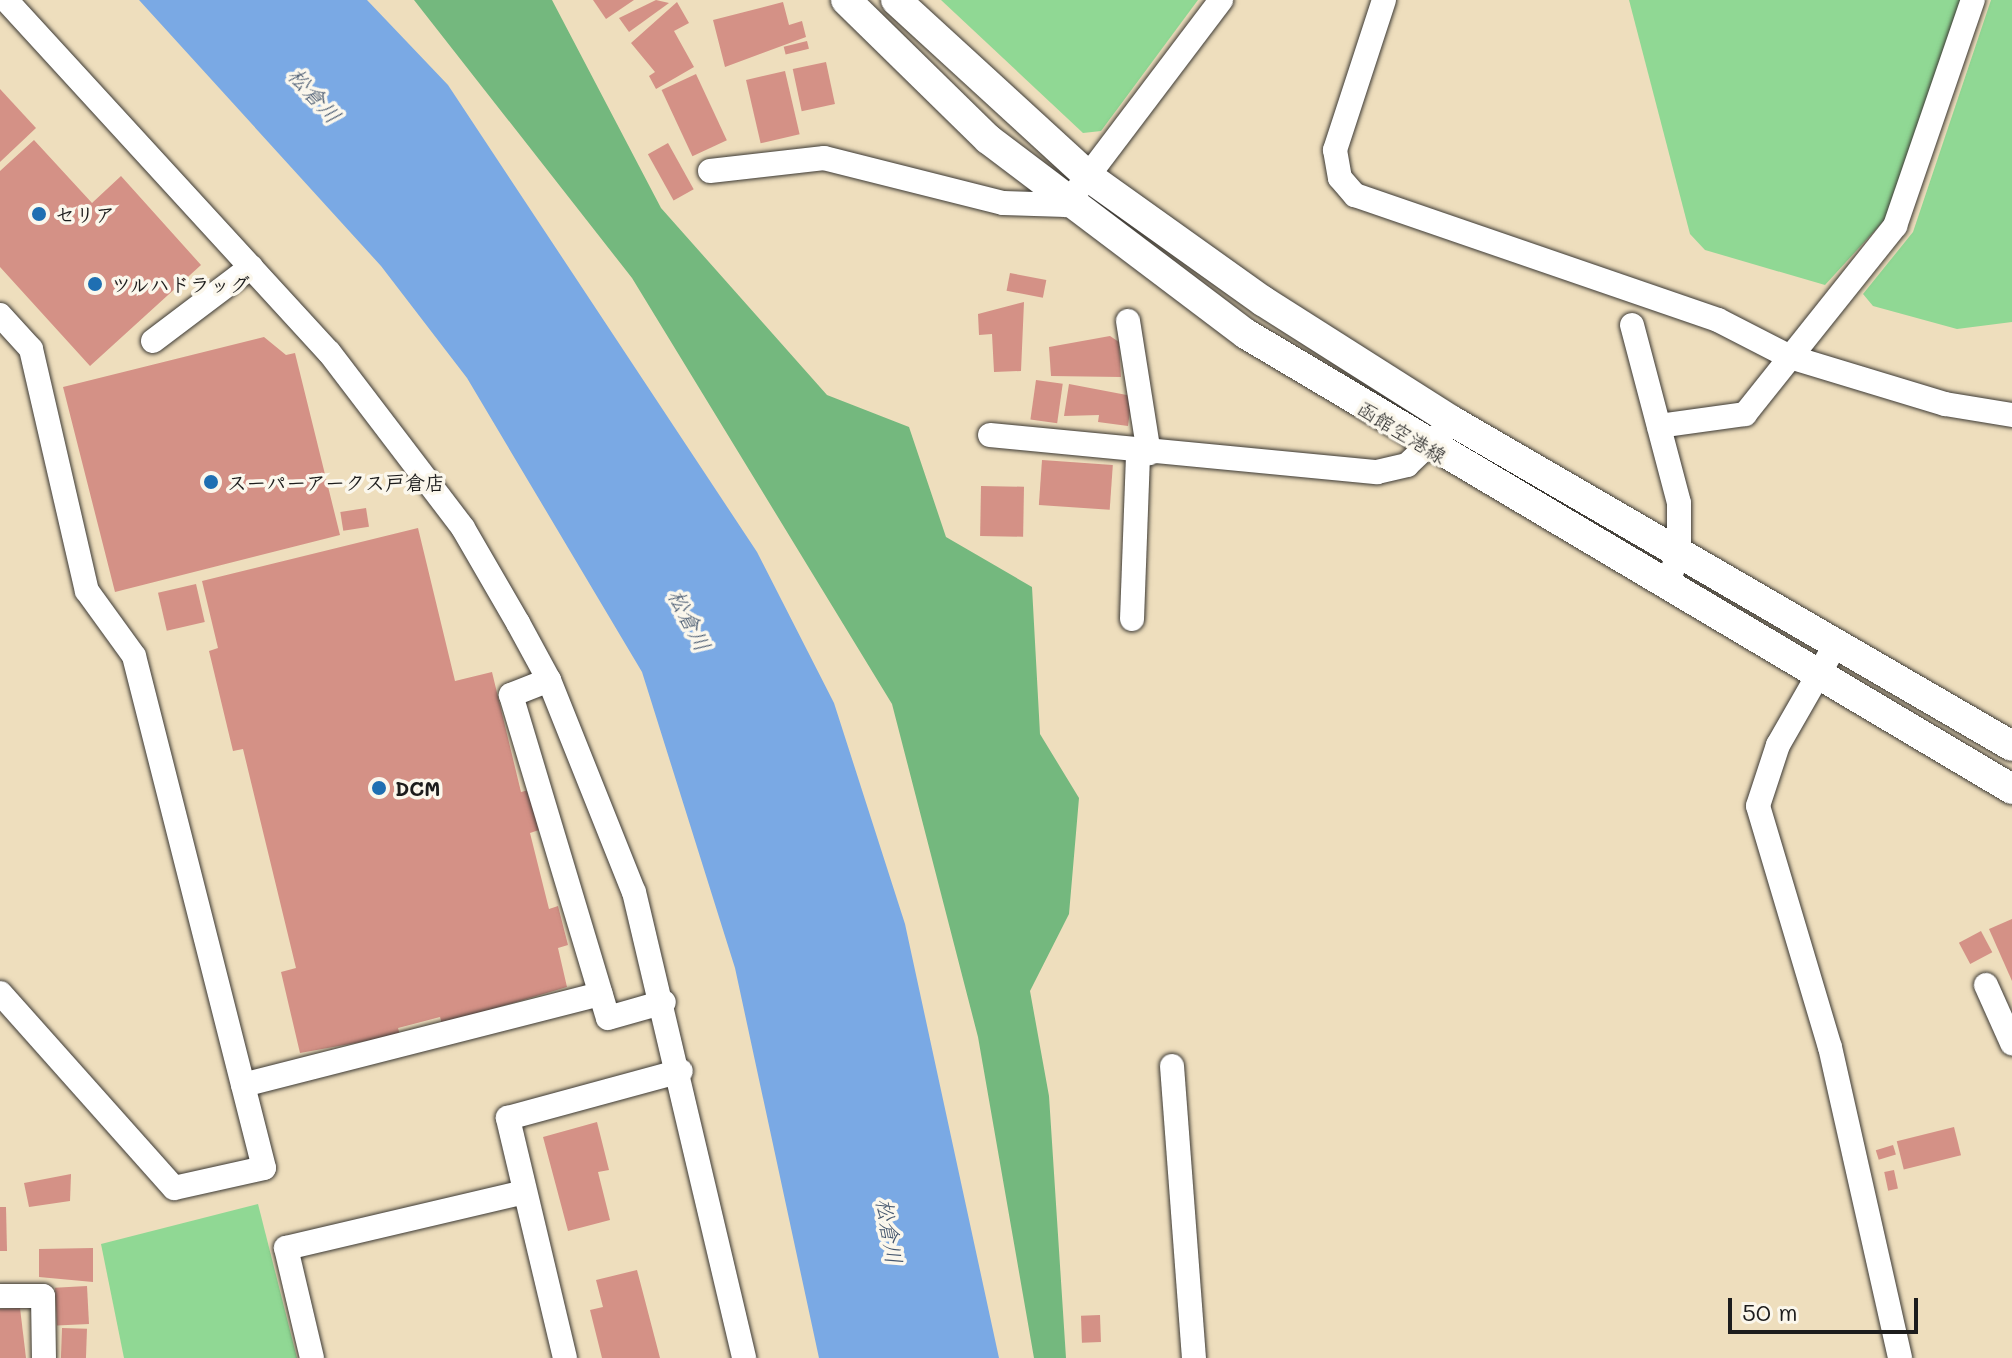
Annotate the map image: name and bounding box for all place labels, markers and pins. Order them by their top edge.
place label: セリア [55,202,115,226]
marker: セリア [30,205,48,223]
place label: ツルハドラッグ [111,272,251,296]
marker: ツルハドラッグ [86,275,104,293]
place label: スーパーアークス戸倉店 [227,470,445,494]
marker: スーパーアークス戸倉店 [202,473,220,491]
place label: DCM [395,776,440,800]
marker: DCM [370,779,388,797]

